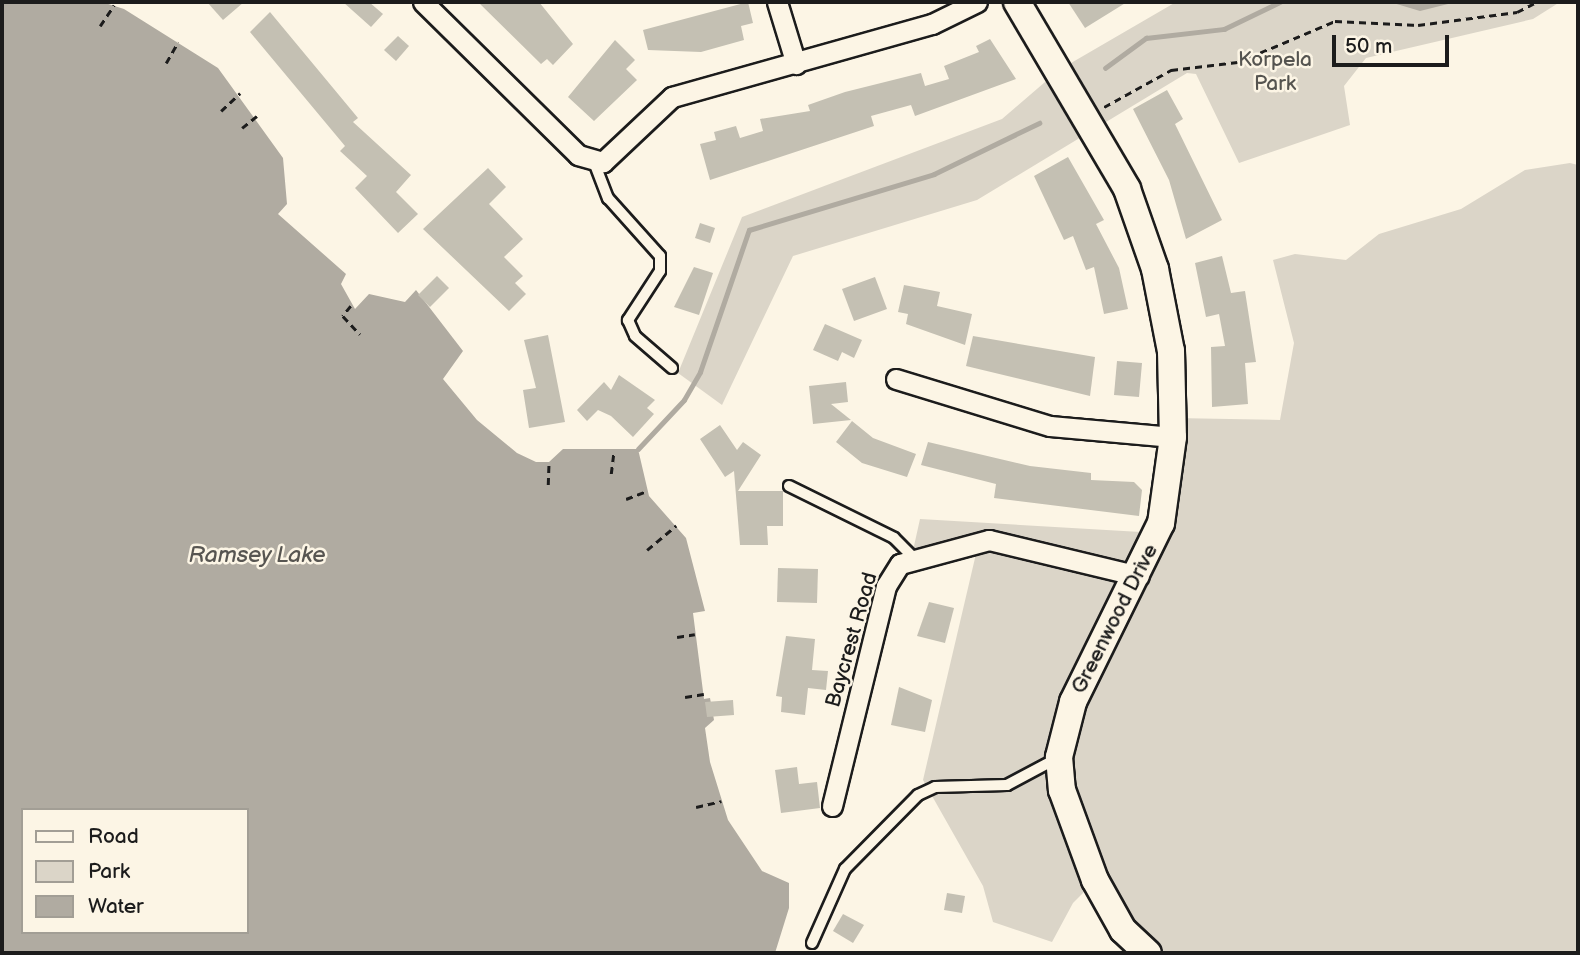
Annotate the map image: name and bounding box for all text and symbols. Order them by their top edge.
scale bar [1335,21,1452,65]
text: 50 m [1345,34,1392,59]
park label: Korpela Park [1238,47,1312,97]
street label: Greenwood Drive [1066,540,1164,698]
water label: Ramsey Lake [188,541,326,569]
street label: Baycrest Road [821,570,883,710]
legend [21,808,248,934]
text: Road [88,824,139,849]
text: Park [88,859,130,884]
text: Water [88,894,144,919]

